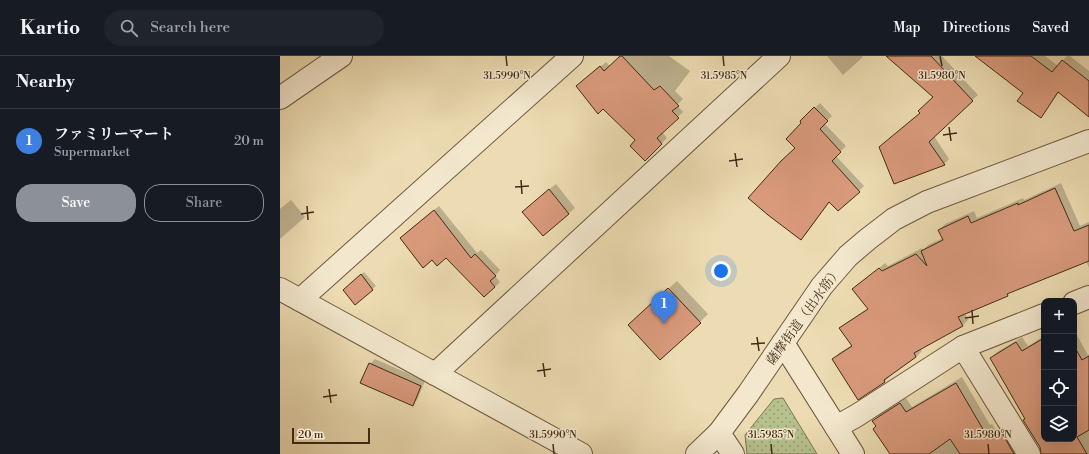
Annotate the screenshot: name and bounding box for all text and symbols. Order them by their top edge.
search box [104,10,384,46]
text: Kartio [20,16,80,40]
icon: search [118,17,140,39]
text: Search here [150,18,230,37]
text: Map [893,19,921,37]
text: Directions [943,19,1010,37]
text: Saved [1032,19,1069,37]
text: 31.5990°N [483,70,531,82]
text: 31.5985°N [701,70,748,82]
text: 31.5980°N [918,70,966,82]
text: Nearby [16,71,75,93]
text: ファミリーマート [54,125,174,144]
text: 1 [26,133,32,149]
text: 20 m [234,133,264,149]
text: Supermarket [54,144,130,160]
button: Save [16,184,136,222]
button: Share [144,184,264,222]
your location [711,261,731,281]
street label: 薩摩街道（出水筋） [763,264,845,368]
pin: 1 [651,291,677,324]
map controls [1041,298,1077,442]
button: + [1041,298,1077,334]
button: − [1041,334,1077,370]
button: locate [1041,370,1077,406]
button: layers [1041,406,1077,442]
scale bar [292,426,370,445]
text: 20 m [298,428,323,442]
text: 31.5990°N [529,429,577,441]
text: 31.5985°N [748,429,795,441]
text: 31.5980°N [964,429,1012,441]

